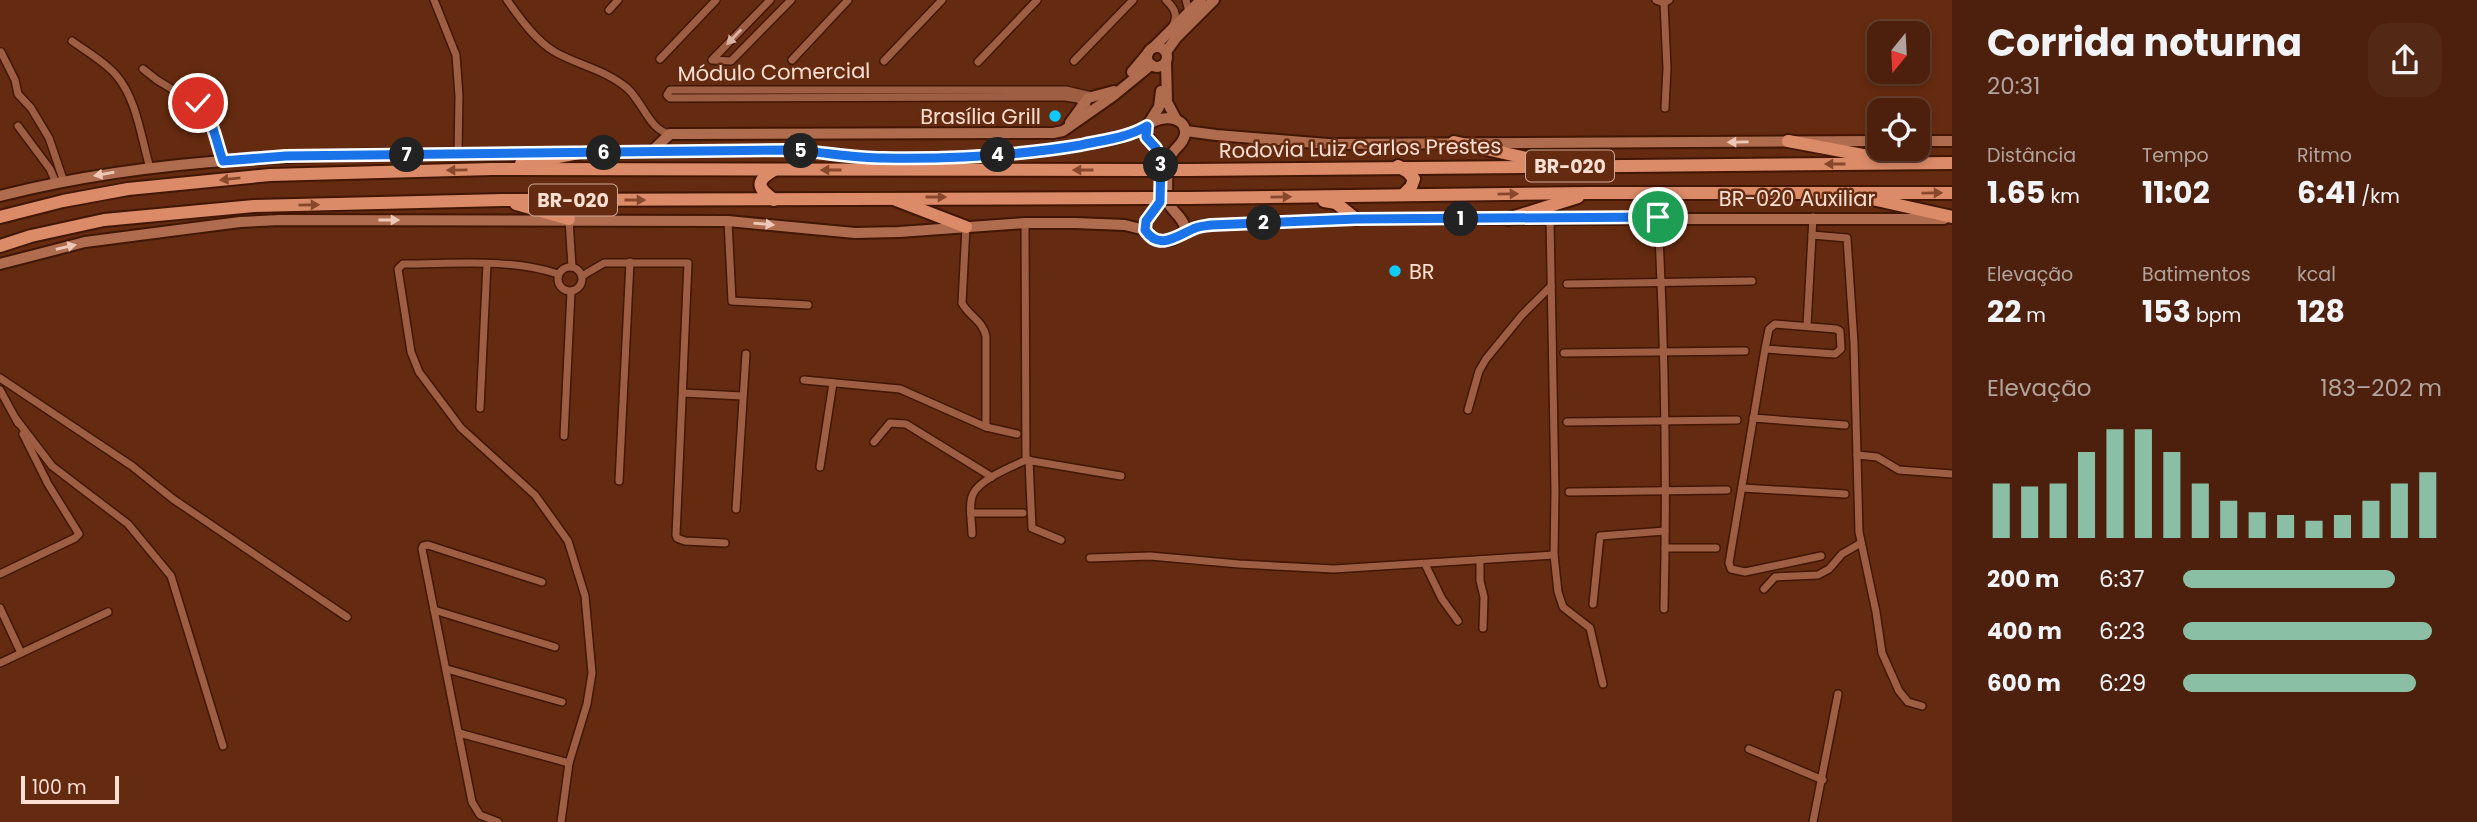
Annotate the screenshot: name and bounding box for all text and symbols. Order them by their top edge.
text: Corrida noturna [1987,16,2302,69]
north arrow [1867,21,1930,84]
map controls [1867,21,1930,161]
button: share [2368,23,2442,97]
one-way arrow [727,28,743,45]
street label: Módulo Comercial [677,56,871,88]
text: 20:31 [1987,70,2040,102]
pin [168,73,228,133]
icon: check [179,84,217,122]
button: locate [1867,98,1930,161]
place label: Brasília Grill [920,102,1041,131]
marker: Brasília Grill [1047,108,1063,124]
street label: Rodovia Luiz Carlos Prestes [1219,131,1501,165]
pin: 5 [784,134,818,168]
pin: 6 [586,136,622,170]
one-way arrow [1727,136,1749,148]
text: 5 [794,137,807,164]
pin: 7 [390,138,424,172]
pin: 4 [981,138,1016,172]
text: 6 [597,139,610,166]
text: 7 [401,141,412,168]
text: 4 [991,141,1004,168]
text: Distância [1987,142,2076,169]
text: Tempo [2142,142,2209,169]
text: Ritmo [2297,142,2352,169]
pin: 3 [1144,148,1178,182]
road number: BR-020 [1526,150,1614,182]
text: 3 [1155,151,1166,178]
one-way arrow [1824,158,1846,170]
one-way arrow [446,164,468,176]
one-way arrow [820,164,842,176]
one-way arrow [1072,164,1094,176]
one-way arrow [93,169,115,180]
text: 1.65 [1987,171,2045,214]
text: 11:02 [2142,171,2210,214]
text: 6:41 [2297,171,2356,214]
one-way arrow [218,174,240,185]
text: km [2045,183,2080,210]
text: /km [2356,183,2400,210]
road number: BR-020 [529,184,617,216]
street label: BR-020 Auxiliar [1719,184,1875,213]
pin [1628,187,1688,247]
one-way arrow [1921,187,1943,199]
one-way arrow [1497,188,1519,200]
one-way arrow [925,191,947,203]
one-way arrow [1270,191,1292,203]
one-way arrow [624,194,646,206]
icon: arrive [1639,198,1677,236]
one-way arrow [299,199,321,210]
pin: 1 [1444,202,1478,236]
text: 1 [1457,205,1464,232]
pin: 2 [1246,206,1282,241]
text: 2 [1258,209,1269,236]
one-way arrow [379,214,401,226]
one-way arrow [753,219,775,230]
one-way arrow [55,241,77,252]
place label: BR [1409,257,1435,286]
text: Elevação [1987,261,2073,288]
text: Batimentos [2142,261,2251,288]
text: kcal [2297,261,2336,288]
marker: BR [1387,263,1403,279]
text: 22 [1987,290,2021,333]
text: 153 [2142,290,2191,333]
text: 128 [2297,290,2345,333]
text: m [2021,302,2046,329]
text: bpm [2191,302,2241,329]
text: Elevação [1987,372,2091,404]
text: 183–202 m [2320,372,2442,404]
text: 200 m [1987,563,2059,595]
text: 6:37 [2099,563,2145,595]
text: 400 m [1987,615,2062,647]
text: 6:23 [2099,615,2145,647]
text: 600 m [1987,667,2061,699]
text: 6:29 [2099,667,2146,699]
scale bar [21,773,119,805]
text: 100 m [32,774,87,801]

